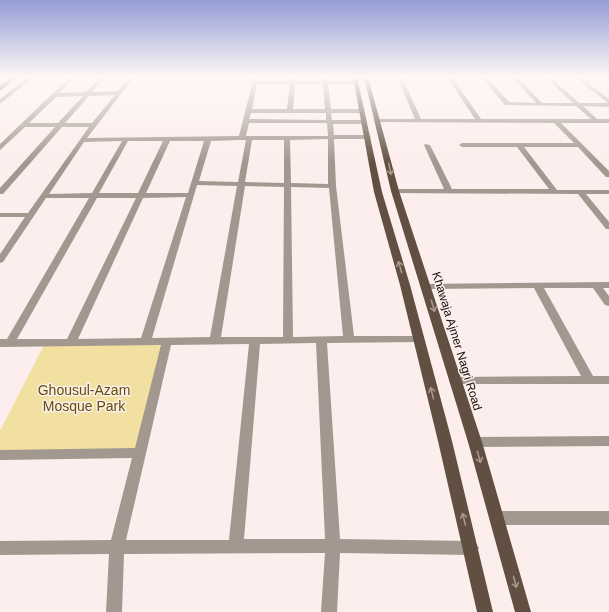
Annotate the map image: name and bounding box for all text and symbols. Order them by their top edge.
one-way arrow [386,162,394,175]
one-way arrow [396,261,403,274]
street label: Khawaja Ajmer Nagri Road [429,270,485,412]
one-way arrow [430,300,437,313]
park label: Ghousul-Azam Mosque Park [38,382,130,414]
one-way arrow [428,387,435,400]
one-way arrow [476,451,483,464]
one-way arrow [460,513,468,526]
one-way arrow [512,575,519,588]

